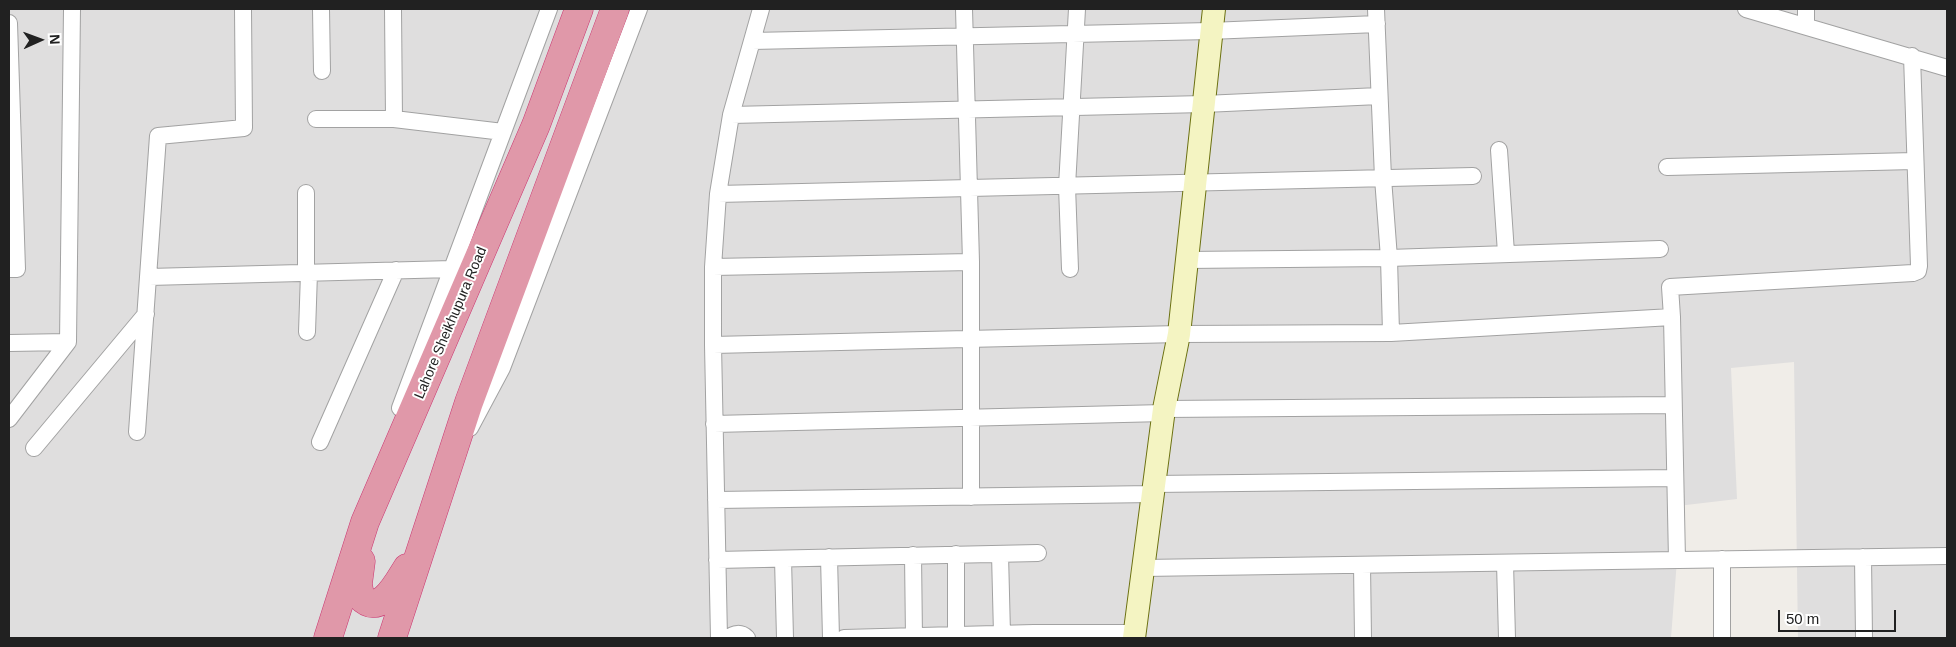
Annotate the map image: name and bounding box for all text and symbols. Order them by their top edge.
north arrow [15,15,65,65]
text: N [47,34,63,45]
street label: Lahore Sheikhupura Road [411,244,491,402]
scale bar [1781,600,1898,632]
text: 50 m [1786,610,1819,627]

